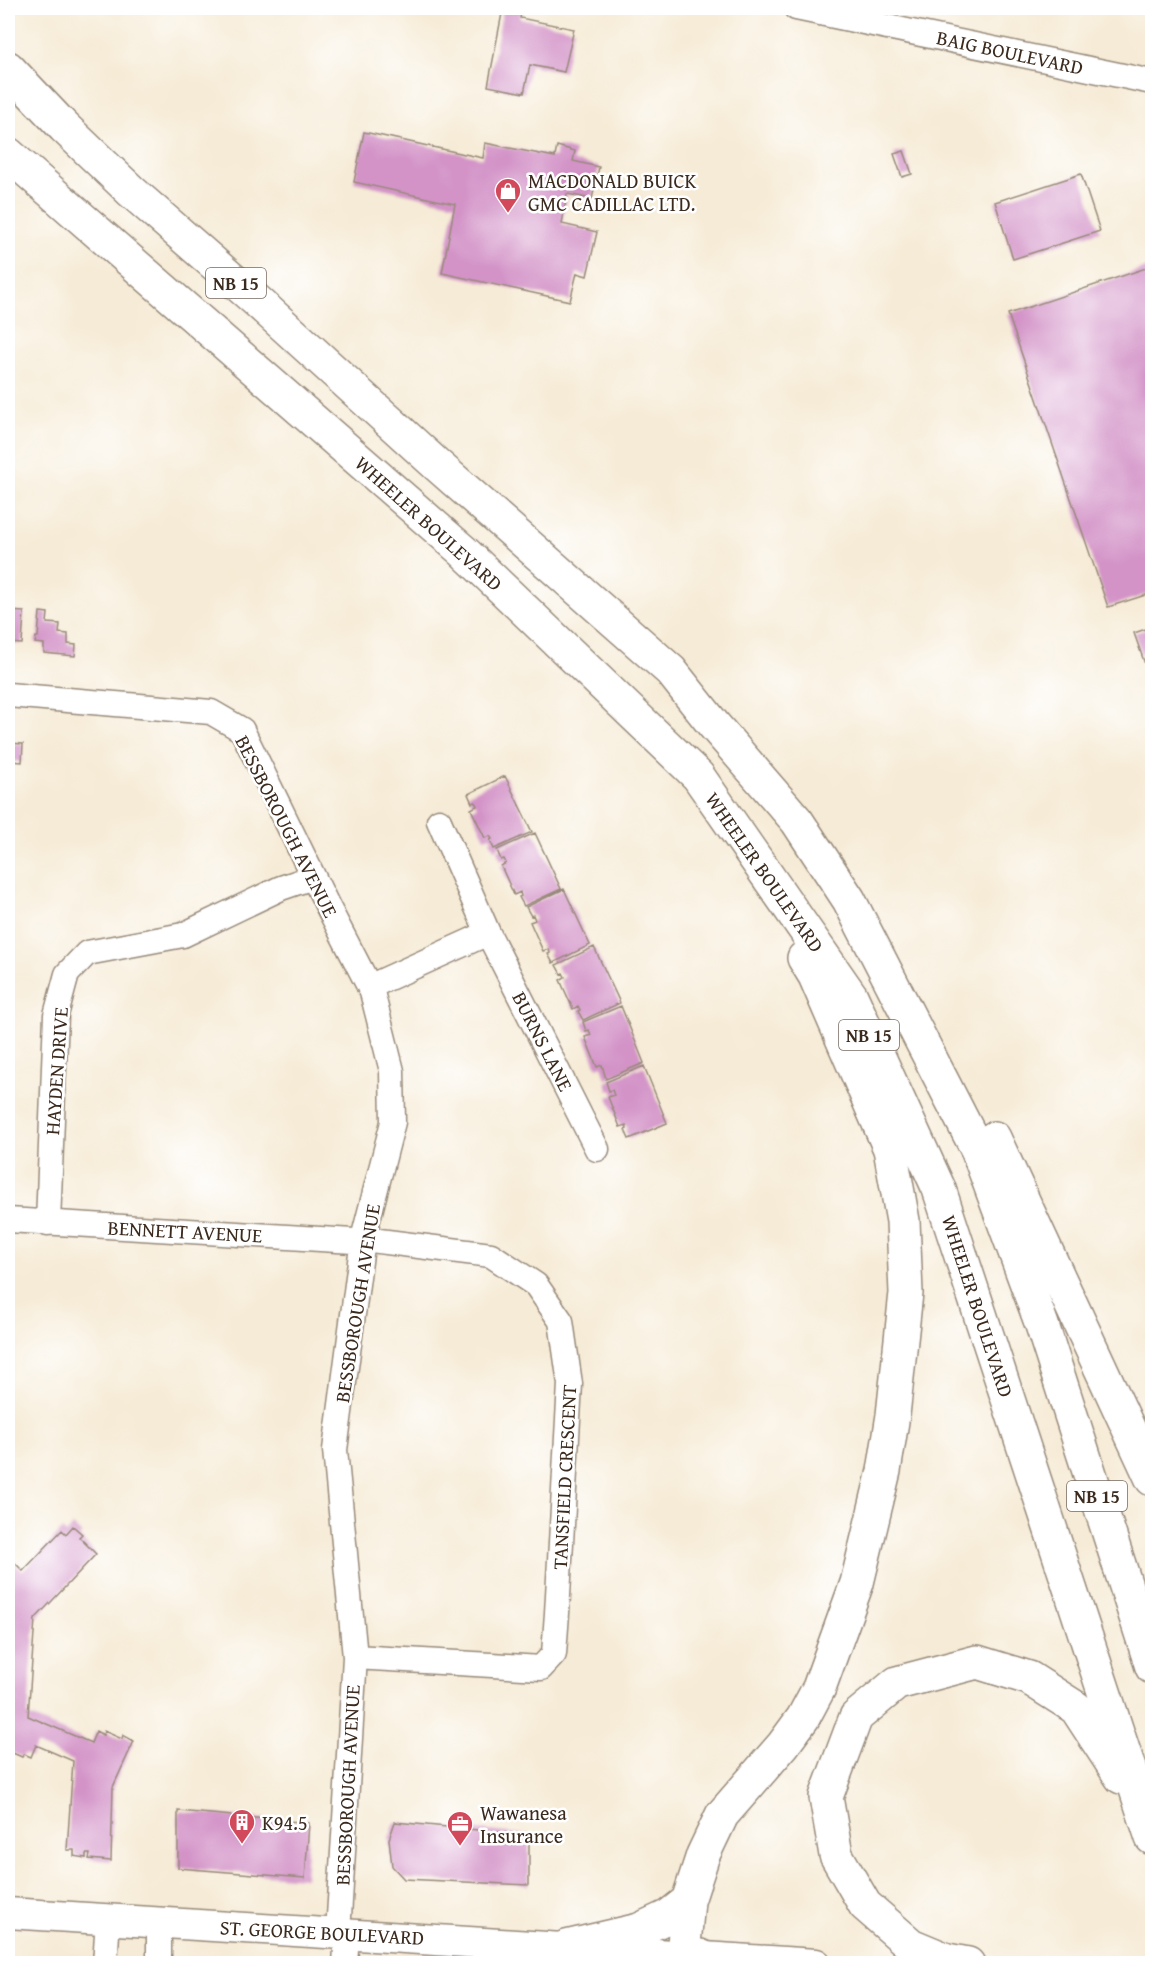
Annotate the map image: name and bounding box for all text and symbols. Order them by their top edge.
street label: BAIG BOULEVARD [934,22,1086,82]
place label: MACDONALD BUICK GMC CADILLAC LTD. [528,166,696,218]
shop icon: MACDONALD BUICK GMC CADILLAC LTD. [493,176,523,214]
road number: NB 15 [206,268,266,298]
street label: WHEELER BOULEVARD [349,449,509,597]
street label: BESSBOROUGH AVENUE [228,730,346,922]
street label: WHEELER BOULEVARD [699,786,831,958]
street label: BURNS LANE [505,986,581,1096]
street label: HAYDEN DRIVE [37,1006,75,1136]
road number: NB 15 [839,1020,899,1050]
street label: BESSBOROUGH AVENUE [327,1202,387,1404]
street label: WHEELER BOULEVARD [935,1211,1021,1401]
street label: BENNETT AVENUE [107,1212,263,1250]
street label: TANSFIELD CRESCENT [545,1384,583,1570]
road number: NB 15 [1067,1481,1127,1511]
street label: BESSBOROUGH AVENUE [327,1684,367,1886]
place label: Wawanesa Insurance [480,1798,567,1850]
building icon: K94.5 [227,1807,257,1845]
place label: K94.5 [262,1808,308,1837]
office icon: Wawanesa Insurance [445,1809,475,1847]
street label: ST. GEORGE BOULEVARD [219,1912,425,1952]

